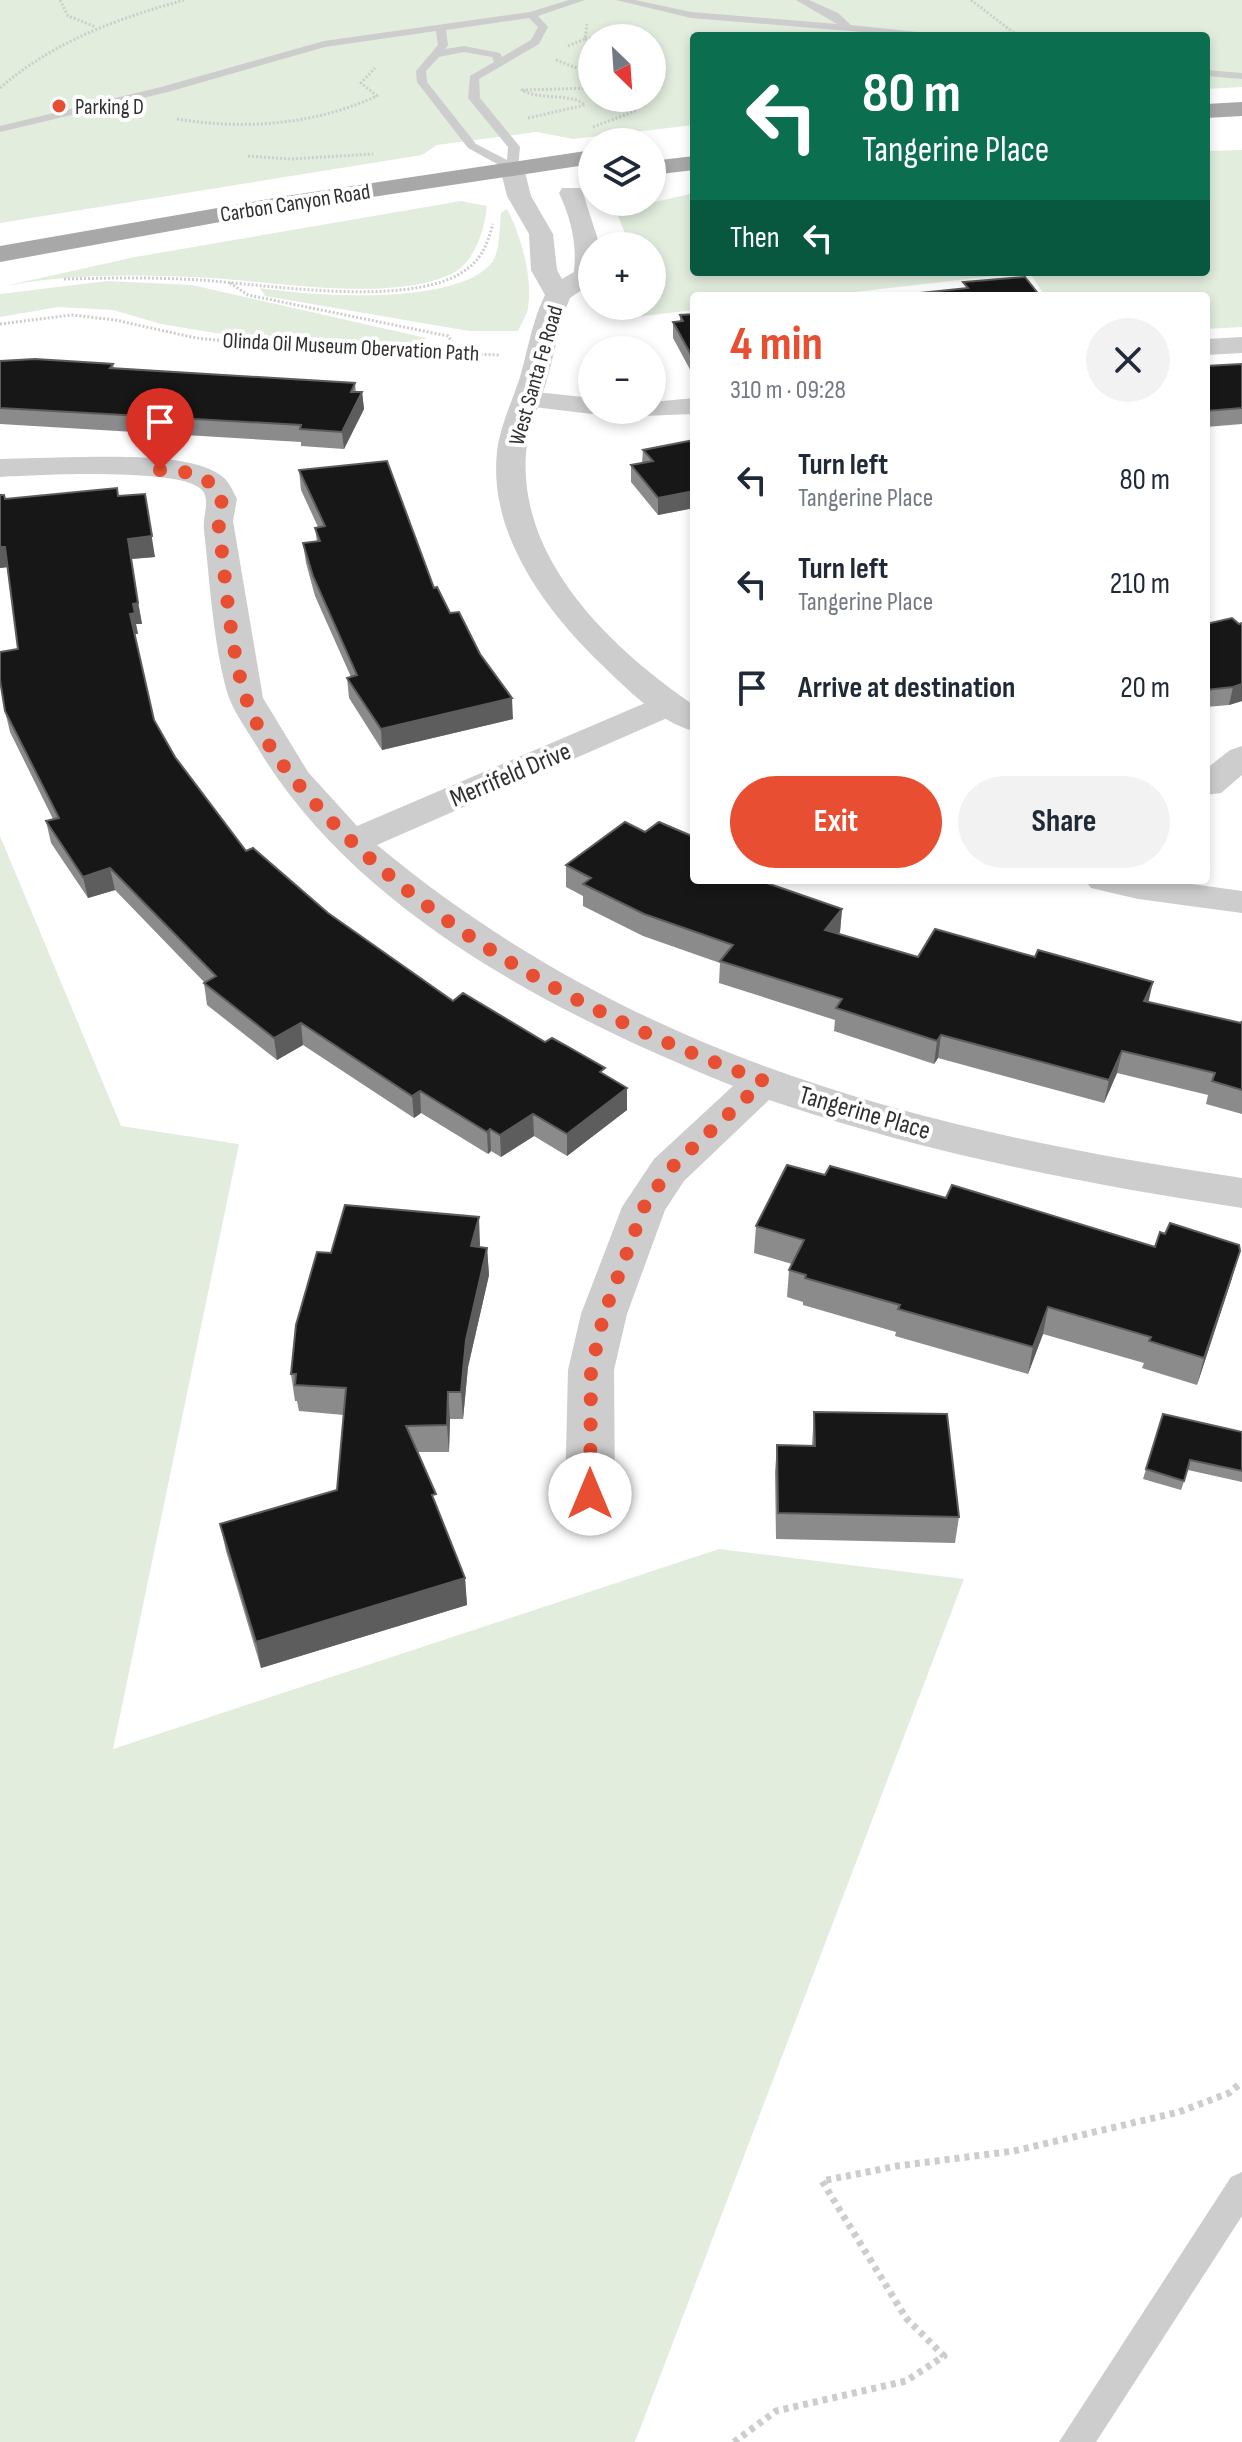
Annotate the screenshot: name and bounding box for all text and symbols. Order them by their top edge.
north arrow [578,24,666,112]
map controls [578,24,666,424]
text: 80 m [862,61,961,128]
icon: left [730,64,834,168]
place label: Parking D [75,94,144,121]
marker: Parking D [50,97,68,115]
button: layers [578,128,666,216]
text: Tangerine Place [862,129,1049,172]
street label: Carbon Canyon Road [218,178,372,229]
icon: left [796,216,840,260]
text: Then [730,220,780,256]
button: + [578,232,666,320]
street label: West Santa Fe Road [504,303,569,448]
text: 4 min [730,316,823,373]
button: close [1086,318,1170,402]
street label: Olinda Oil Museum Obervation Path [222,327,480,368]
button: − [578,336,666,424]
text: 310 m · 09:28 [730,375,846,406]
pin [126,388,194,470]
icon: arrive [138,400,182,444]
text: Turn left [798,447,888,483]
icon: left [730,458,774,502]
text: 80 m [1119,462,1170,498]
text: Tangerine Place [798,483,933,514]
text: Turn left [798,551,888,587]
icon: left [730,562,774,606]
text: 210 m [1110,566,1170,602]
text: Tangerine Place [798,587,933,618]
icon: arrive [730,666,774,710]
text: Arrive at destination [798,670,1015,706]
text: 20 m [1120,670,1170,706]
street label: Merrifeld Drive [445,736,576,815]
button: Exit [730,776,942,868]
button: Share [958,776,1170,868]
street label: Tangerine Place [795,1080,934,1147]
position arrow [548,1452,632,1536]

